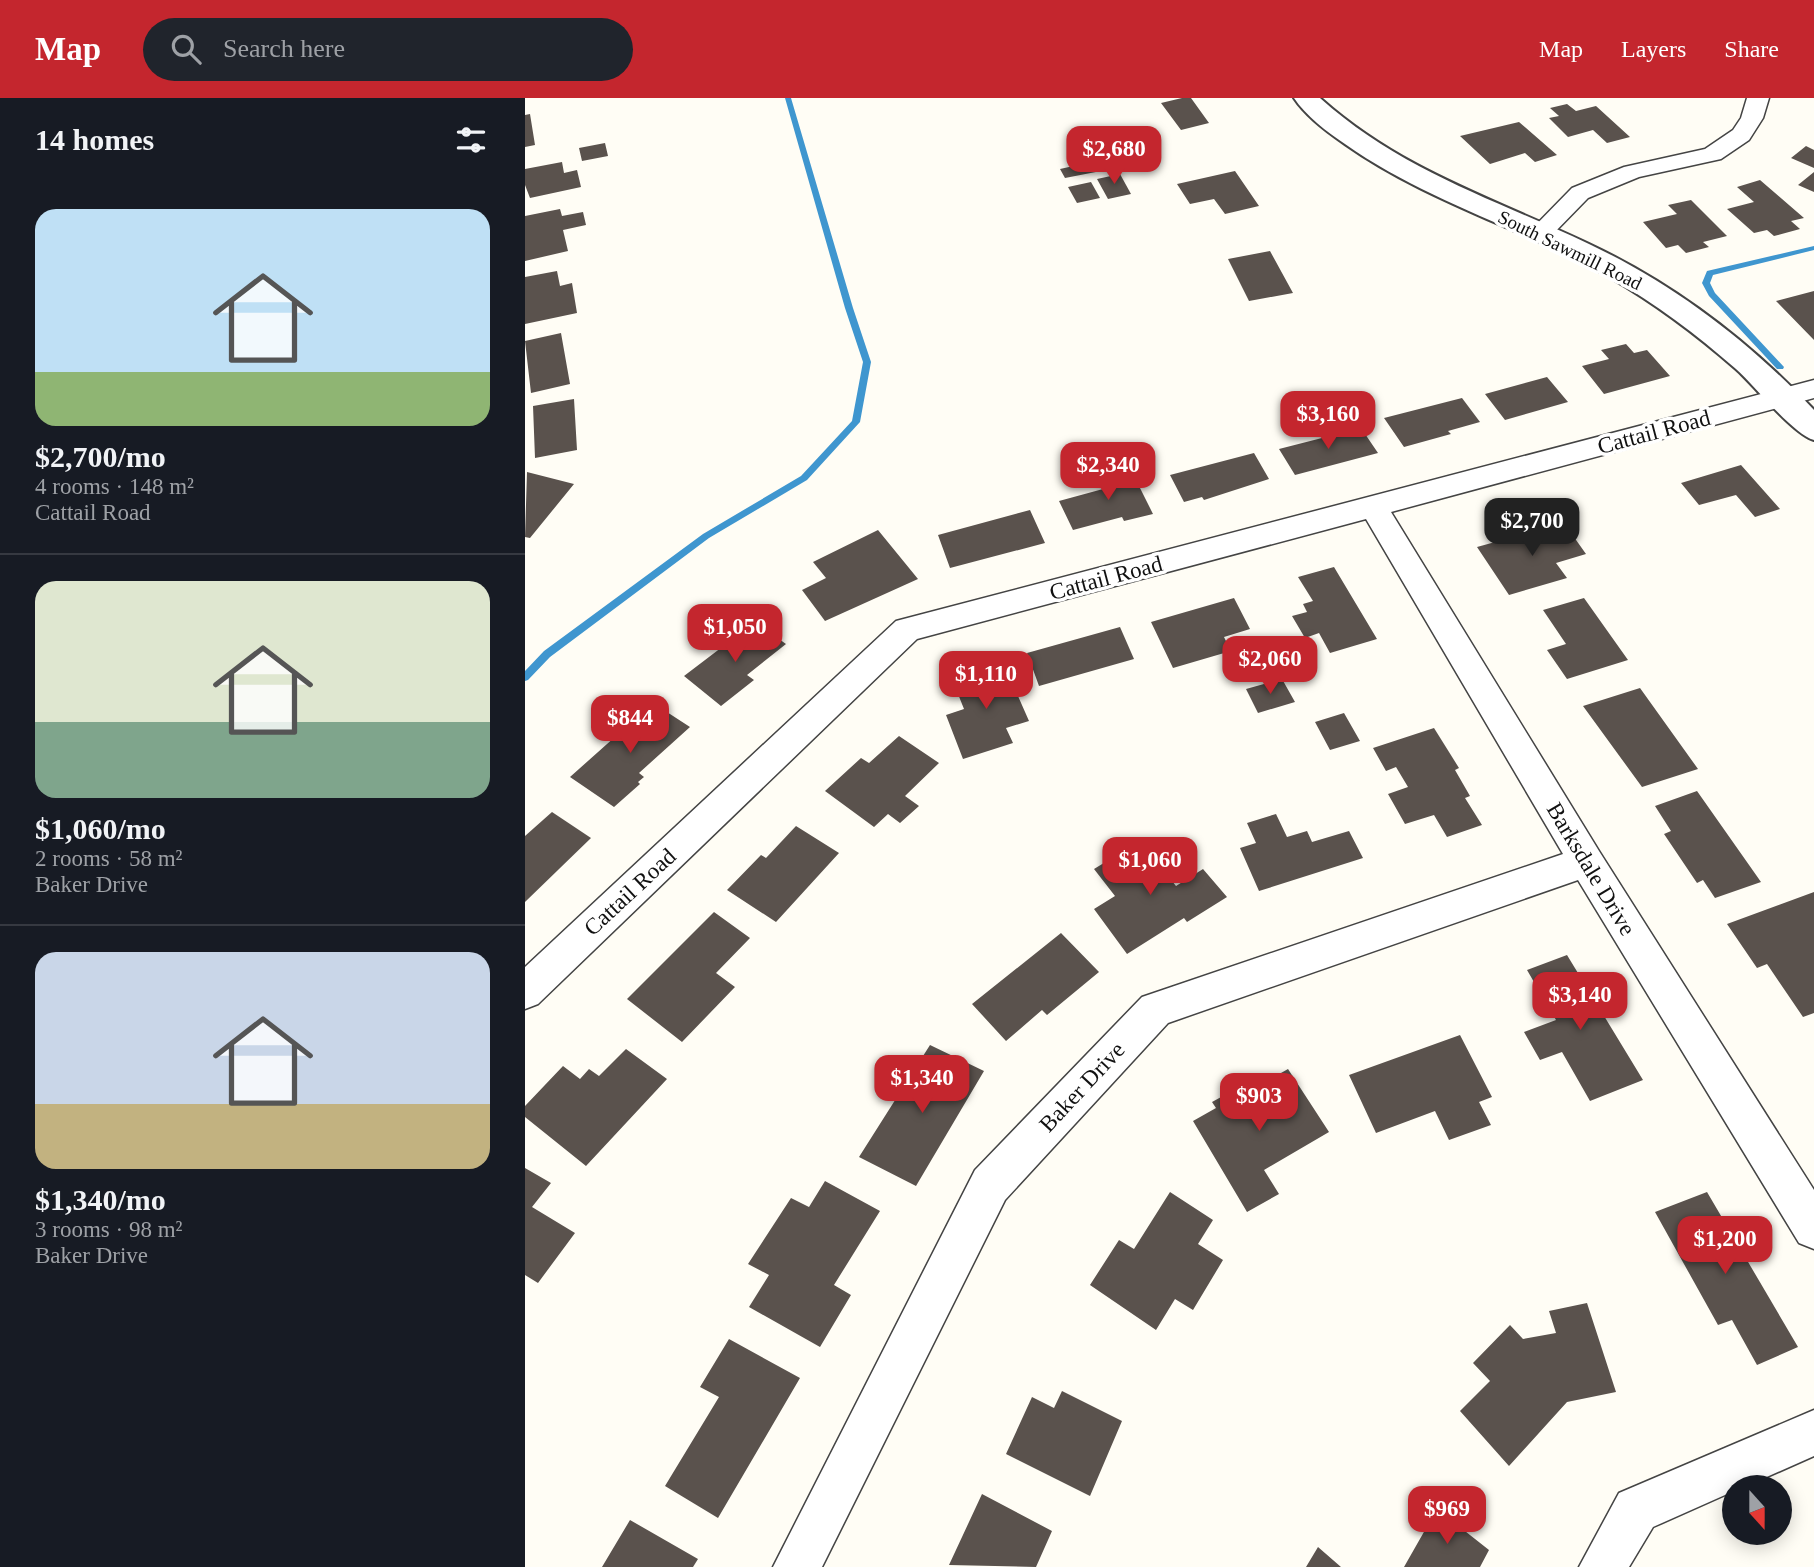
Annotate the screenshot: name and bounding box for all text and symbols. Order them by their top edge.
search box [143,18,633,81]
icon: search [167,30,205,68]
text: Map [35,31,101,67]
text: Search here [223,34,345,63]
text: Map [1539,36,1583,62]
text: Layers [1621,36,1686,62]
text: Share [1724,36,1779,62]
icon: filters [452,121,490,159]
text: 14 homes [35,123,154,156]
pin: $2,680 [1057,126,1171,186]
text: $2,680 [1082,136,1146,161]
street label: South Sawmill Road [1495,206,1646,294]
icon: home [200,255,326,381]
pin: $3,160 [1271,392,1385,451]
text: $3,160 [1296,401,1360,426]
street label: Cattail Road [1595,405,1714,459]
text: $2,700/mo [35,440,166,473]
pin: $2,340 [1051,442,1165,502]
text: $2,340 [1076,452,1140,477]
text: 4 rooms · 148 m² [35,474,194,499]
pin: $2,700 [1475,498,1589,558]
text: Cattail Road [35,500,151,525]
text: $2,700 [1500,508,1564,533]
street label: Cattail Road [1047,551,1166,605]
pin: $1,050 [678,604,792,664]
text: $1,050 [703,614,767,639]
icon: home [200,627,326,753]
pin: $2,060 [1213,636,1327,696]
text: $2,060 [1238,646,1302,671]
pin: $1,110 [929,652,1043,711]
text: $1,110 [955,661,1017,686]
pin: $844 [589,696,671,755]
text: $844 [607,705,653,730]
street label: Barksdale Drive [1542,798,1640,940]
text: $1,060/mo [35,812,166,845]
pin: $1,060 [1093,838,1207,897]
street label: Cattail Road [579,843,681,941]
text: 2 rooms · 58 m² [35,846,182,871]
text: $1,060 [1118,847,1182,872]
text: Baker Drive [35,872,148,897]
pin: $3,140 [1523,972,1637,1032]
text: $3,140 [1548,982,1612,1007]
icon: home [200,998,326,1124]
street label: Baker Drive [1034,1037,1130,1137]
pin: $1,340 [865,1056,979,1115]
text: $1,340 [890,1065,954,1090]
pin: $903 [1218,1074,1300,1133]
text: $903 [1236,1083,1282,1108]
text: $1,340/mo [35,1183,166,1216]
pin: $1,200 [1668,1216,1782,1276]
text: 3 rooms · 98 m² [35,1217,182,1242]
text: $1,200 [1693,1226,1757,1251]
text: Baker Drive [35,1243,148,1268]
north arrow [1722,1475,1792,1545]
map controls [1722,1475,1792,1545]
pin: $969 [1406,1486,1488,1546]
text: $969 [1424,1496,1470,1521]

